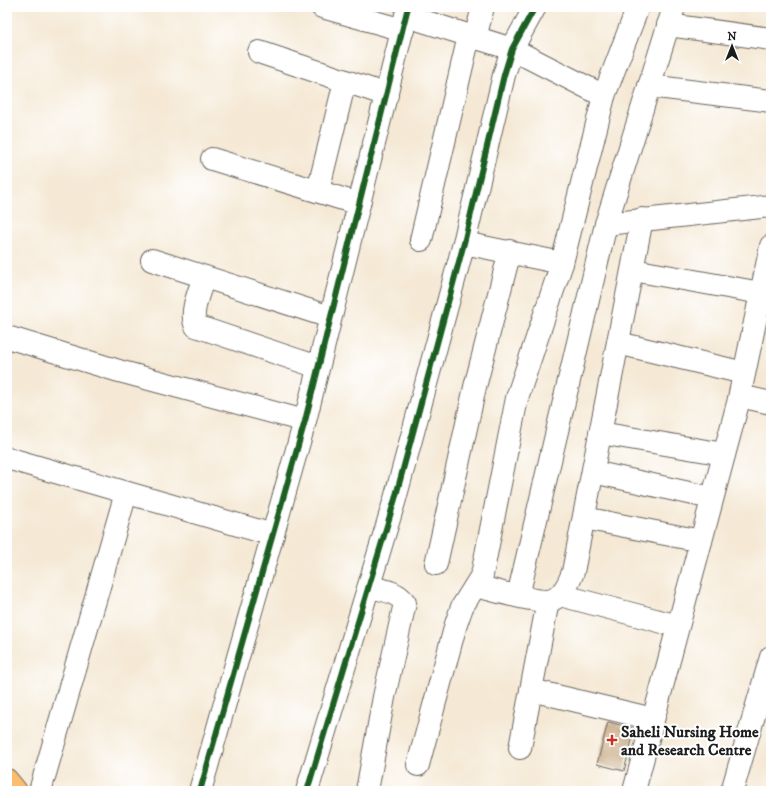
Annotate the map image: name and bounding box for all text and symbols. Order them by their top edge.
north arrow [712,26,752,66]
text: N [727,30,737,44]
place label: Saheli Nursing Home and Research Centre [621,722,759,760]
marker: Saheli Nursing Home and Research Centre [606,734,618,746]

